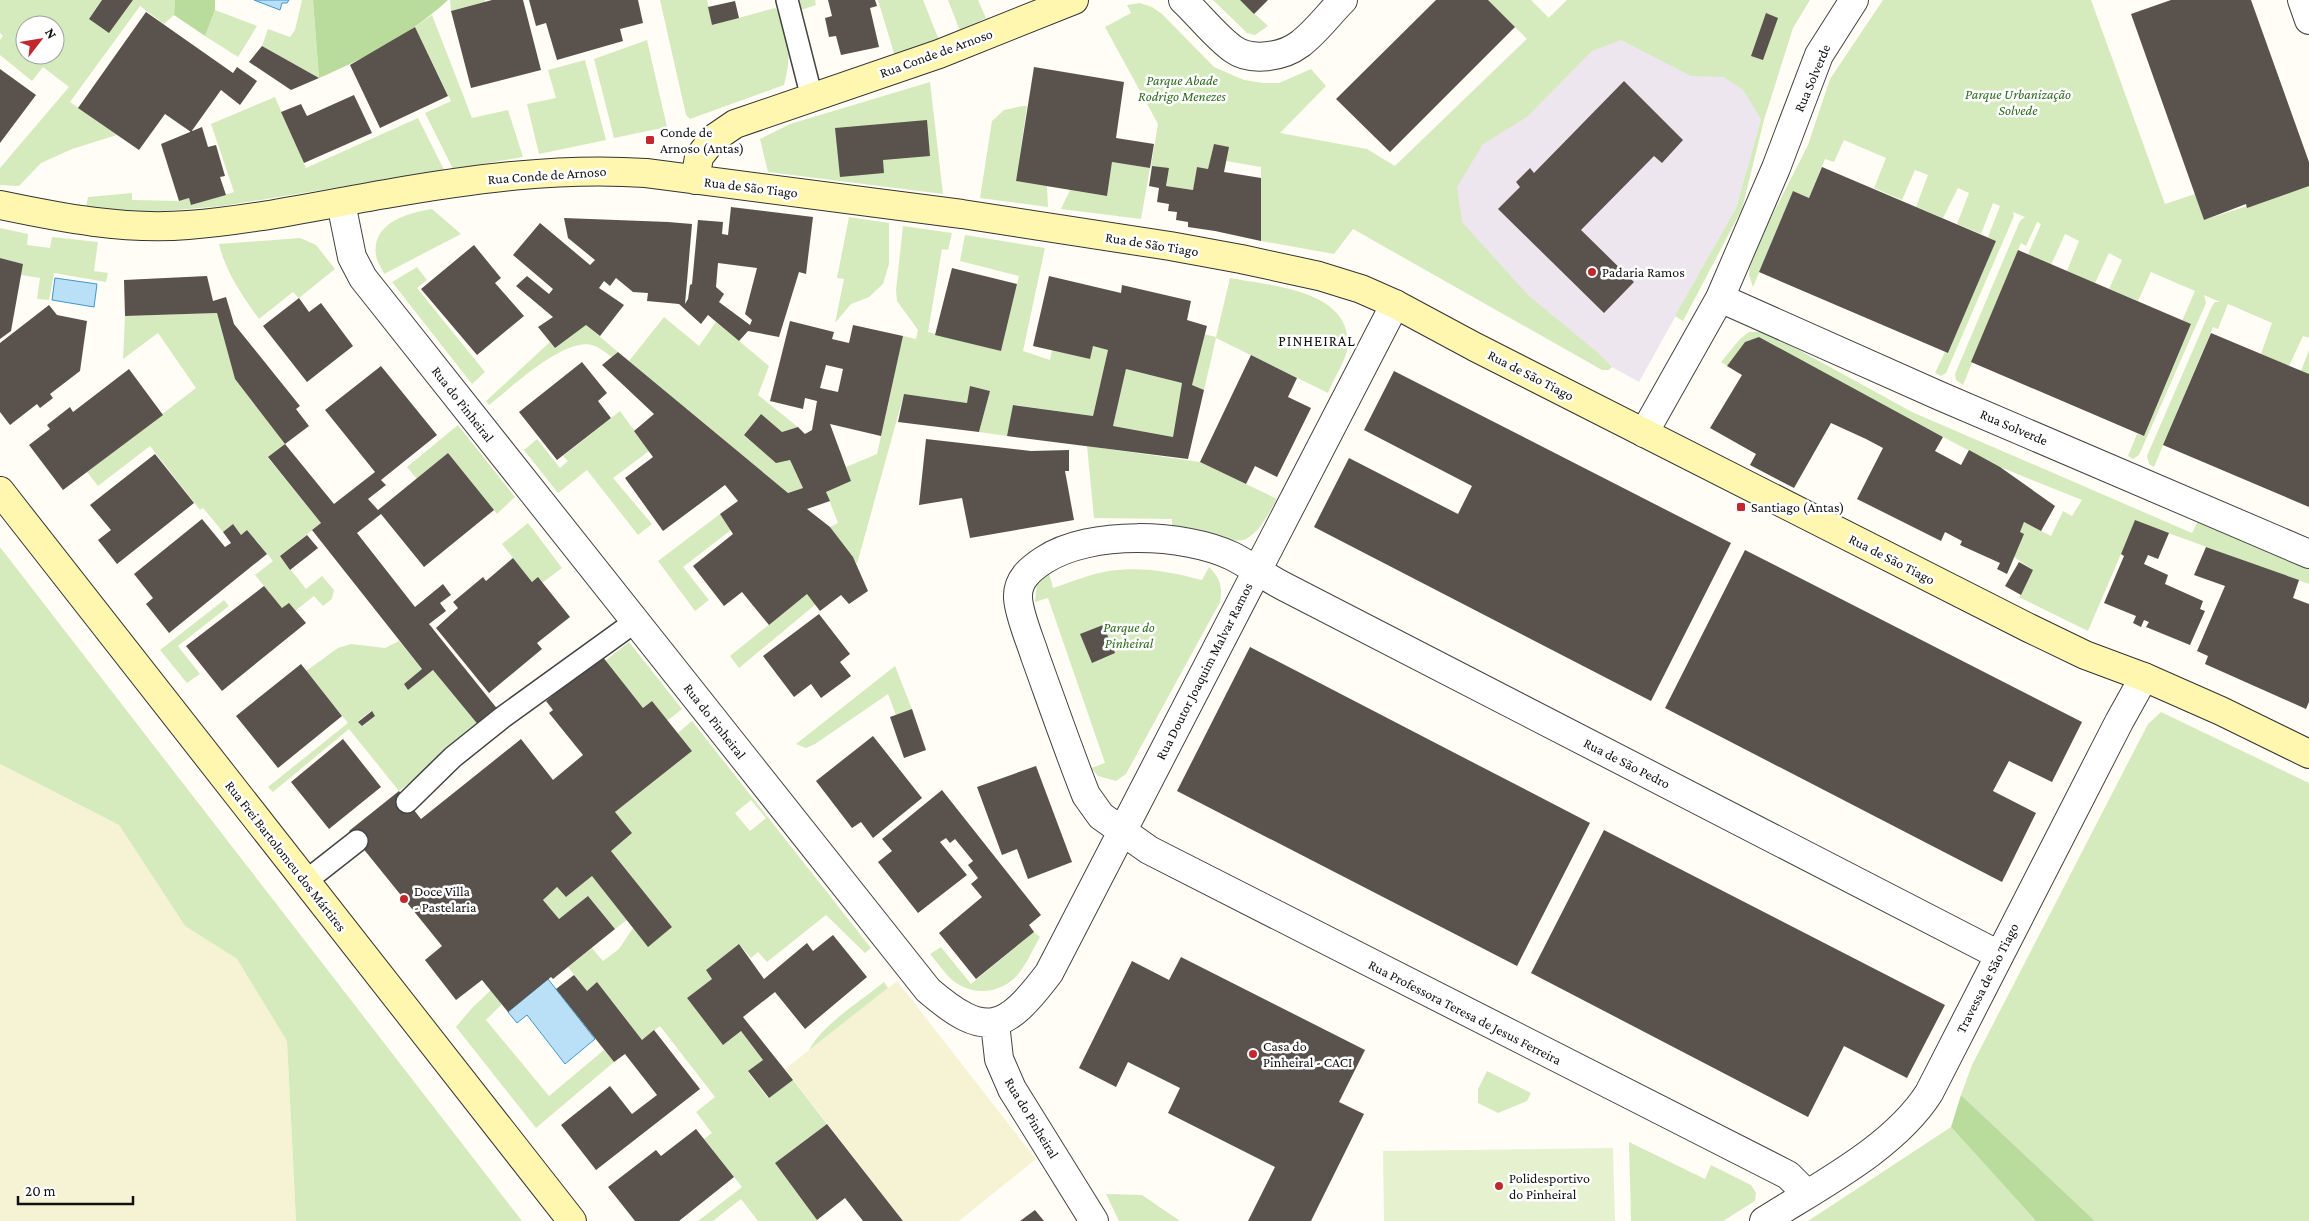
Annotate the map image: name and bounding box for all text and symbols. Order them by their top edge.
north arrow [15,15,65,65]
text: N [42,25,61,42]
street label: Rua Conde de Arnoso [877,25,995,81]
street label: Rua Solverde [1791,42,1833,114]
park label: Parque Abade Rodrigo Menezes [1138,72,1227,104]
park label: Parque Urbanização Solvede [1965,86,2071,118]
place label: Conde de Arnoso (Antas) [660,124,744,157]
marker: Conde de Arnoso (Antas) [644,134,656,146]
street label: Rua Conde de Arnoso [487,163,607,187]
street label: Rua de São Tiago [703,173,799,201]
street label: Rua de São Tiago [1104,229,1200,259]
place label: Padaria Ramos [1602,264,1685,280]
marker: Padaria Ramos [1586,266,1598,278]
district label: PINHEIRAL [1278,333,1356,349]
street label: Rua de São Tiago [1485,346,1577,404]
street label: Rua do Pinheiral [429,363,498,445]
street label: Rua Solverde [1978,406,2050,448]
place label: Santiago (Antas) [1751,499,1844,516]
marker: Santiago (Antas) [1735,501,1747,513]
street label: Rua de São Tiago [1846,530,1938,588]
street label: Rua Doutor Joaquim Malvar Ramos [1152,580,1256,762]
park label: Parque do Pinheiral [1103,619,1155,651]
street label: Rua do Pinheiral [681,680,750,762]
street label: Rua de São Pedro [1581,734,1673,792]
street label: Rua Frei Bartolomeu dos Mártires [222,777,350,935]
place label: Doce Villa - Pastelaria [414,883,477,915]
marker: Doce Villa - Pastelaria [398,893,410,905]
street label: Travessa de São Tiago [1952,920,2022,1036]
street label: Rua Professora Teresa de Jesus Ferreira [1366,956,1565,1068]
place label: Casa do Pinheiral - CACI [1263,1038,1352,1070]
marker: Casa do Pinheiral - CACI [1247,1048,1259,1060]
street label: Rua do Pinheiral [1002,1075,1063,1162]
place label: Polidesportivo do Pinheiral [1509,1170,1590,1202]
scale bar [18,1174,132,1206]
marker: Polidesportivo do Pinheiral [1493,1180,1505,1192]
text: 20 m [25,1183,56,1199]

